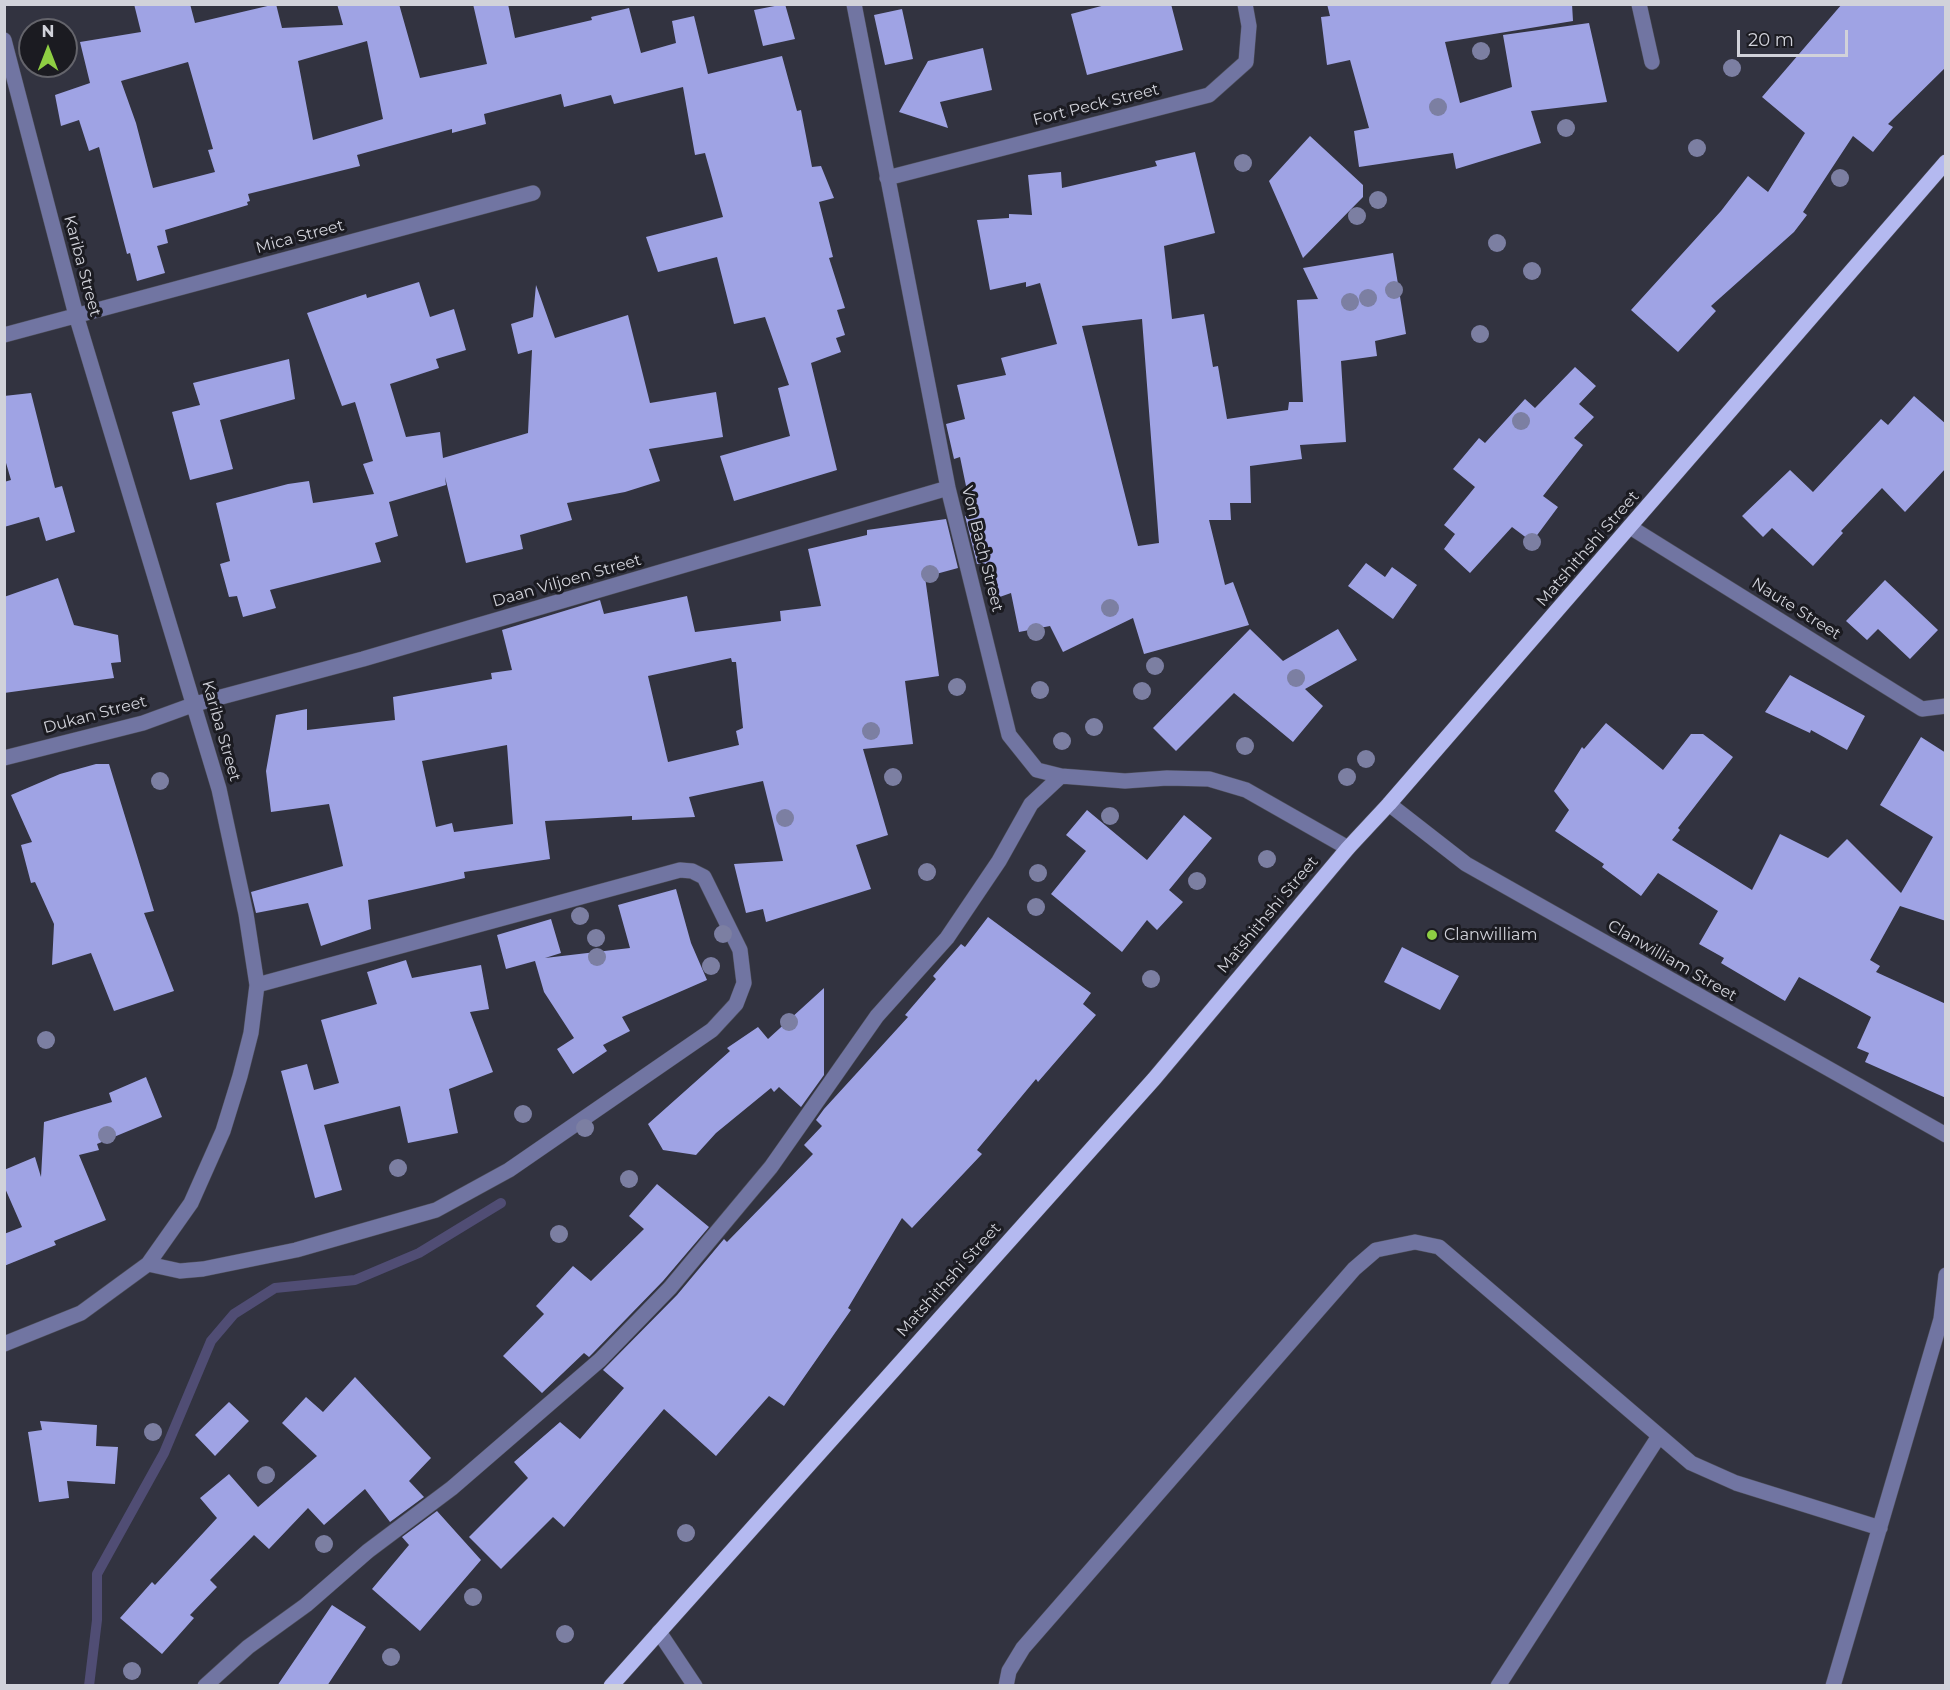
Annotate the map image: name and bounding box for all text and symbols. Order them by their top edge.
north arrow [18,18,78,78]
scale bar [1740,18,1851,56]
text: N [42,22,54,41]
text: 20 m [1748,29,1794,51]
street label: Fort Peck Street [1031,80,1161,130]
street label: Kariba Street [59,213,105,319]
street label: Mica Street [254,216,346,258]
street label: Von Bach Street [957,484,1007,614]
street label: Matshithshi Street [1533,487,1643,611]
street label: Daan Viljoen Street [490,551,644,611]
street label: Naute Street [1748,574,1844,644]
street label: Kariba Street [197,678,245,784]
street label: Dukan Street [41,692,149,738]
street label: Matshithshi Street [1213,853,1323,977]
street label: Clanwilliam Street [1604,916,1740,1006]
place label: Clanwilliam [1444,925,1537,945]
marker: Clanwilliam [1425,928,1439,942]
street label: Matshithshi Street [893,1219,1005,1341]

